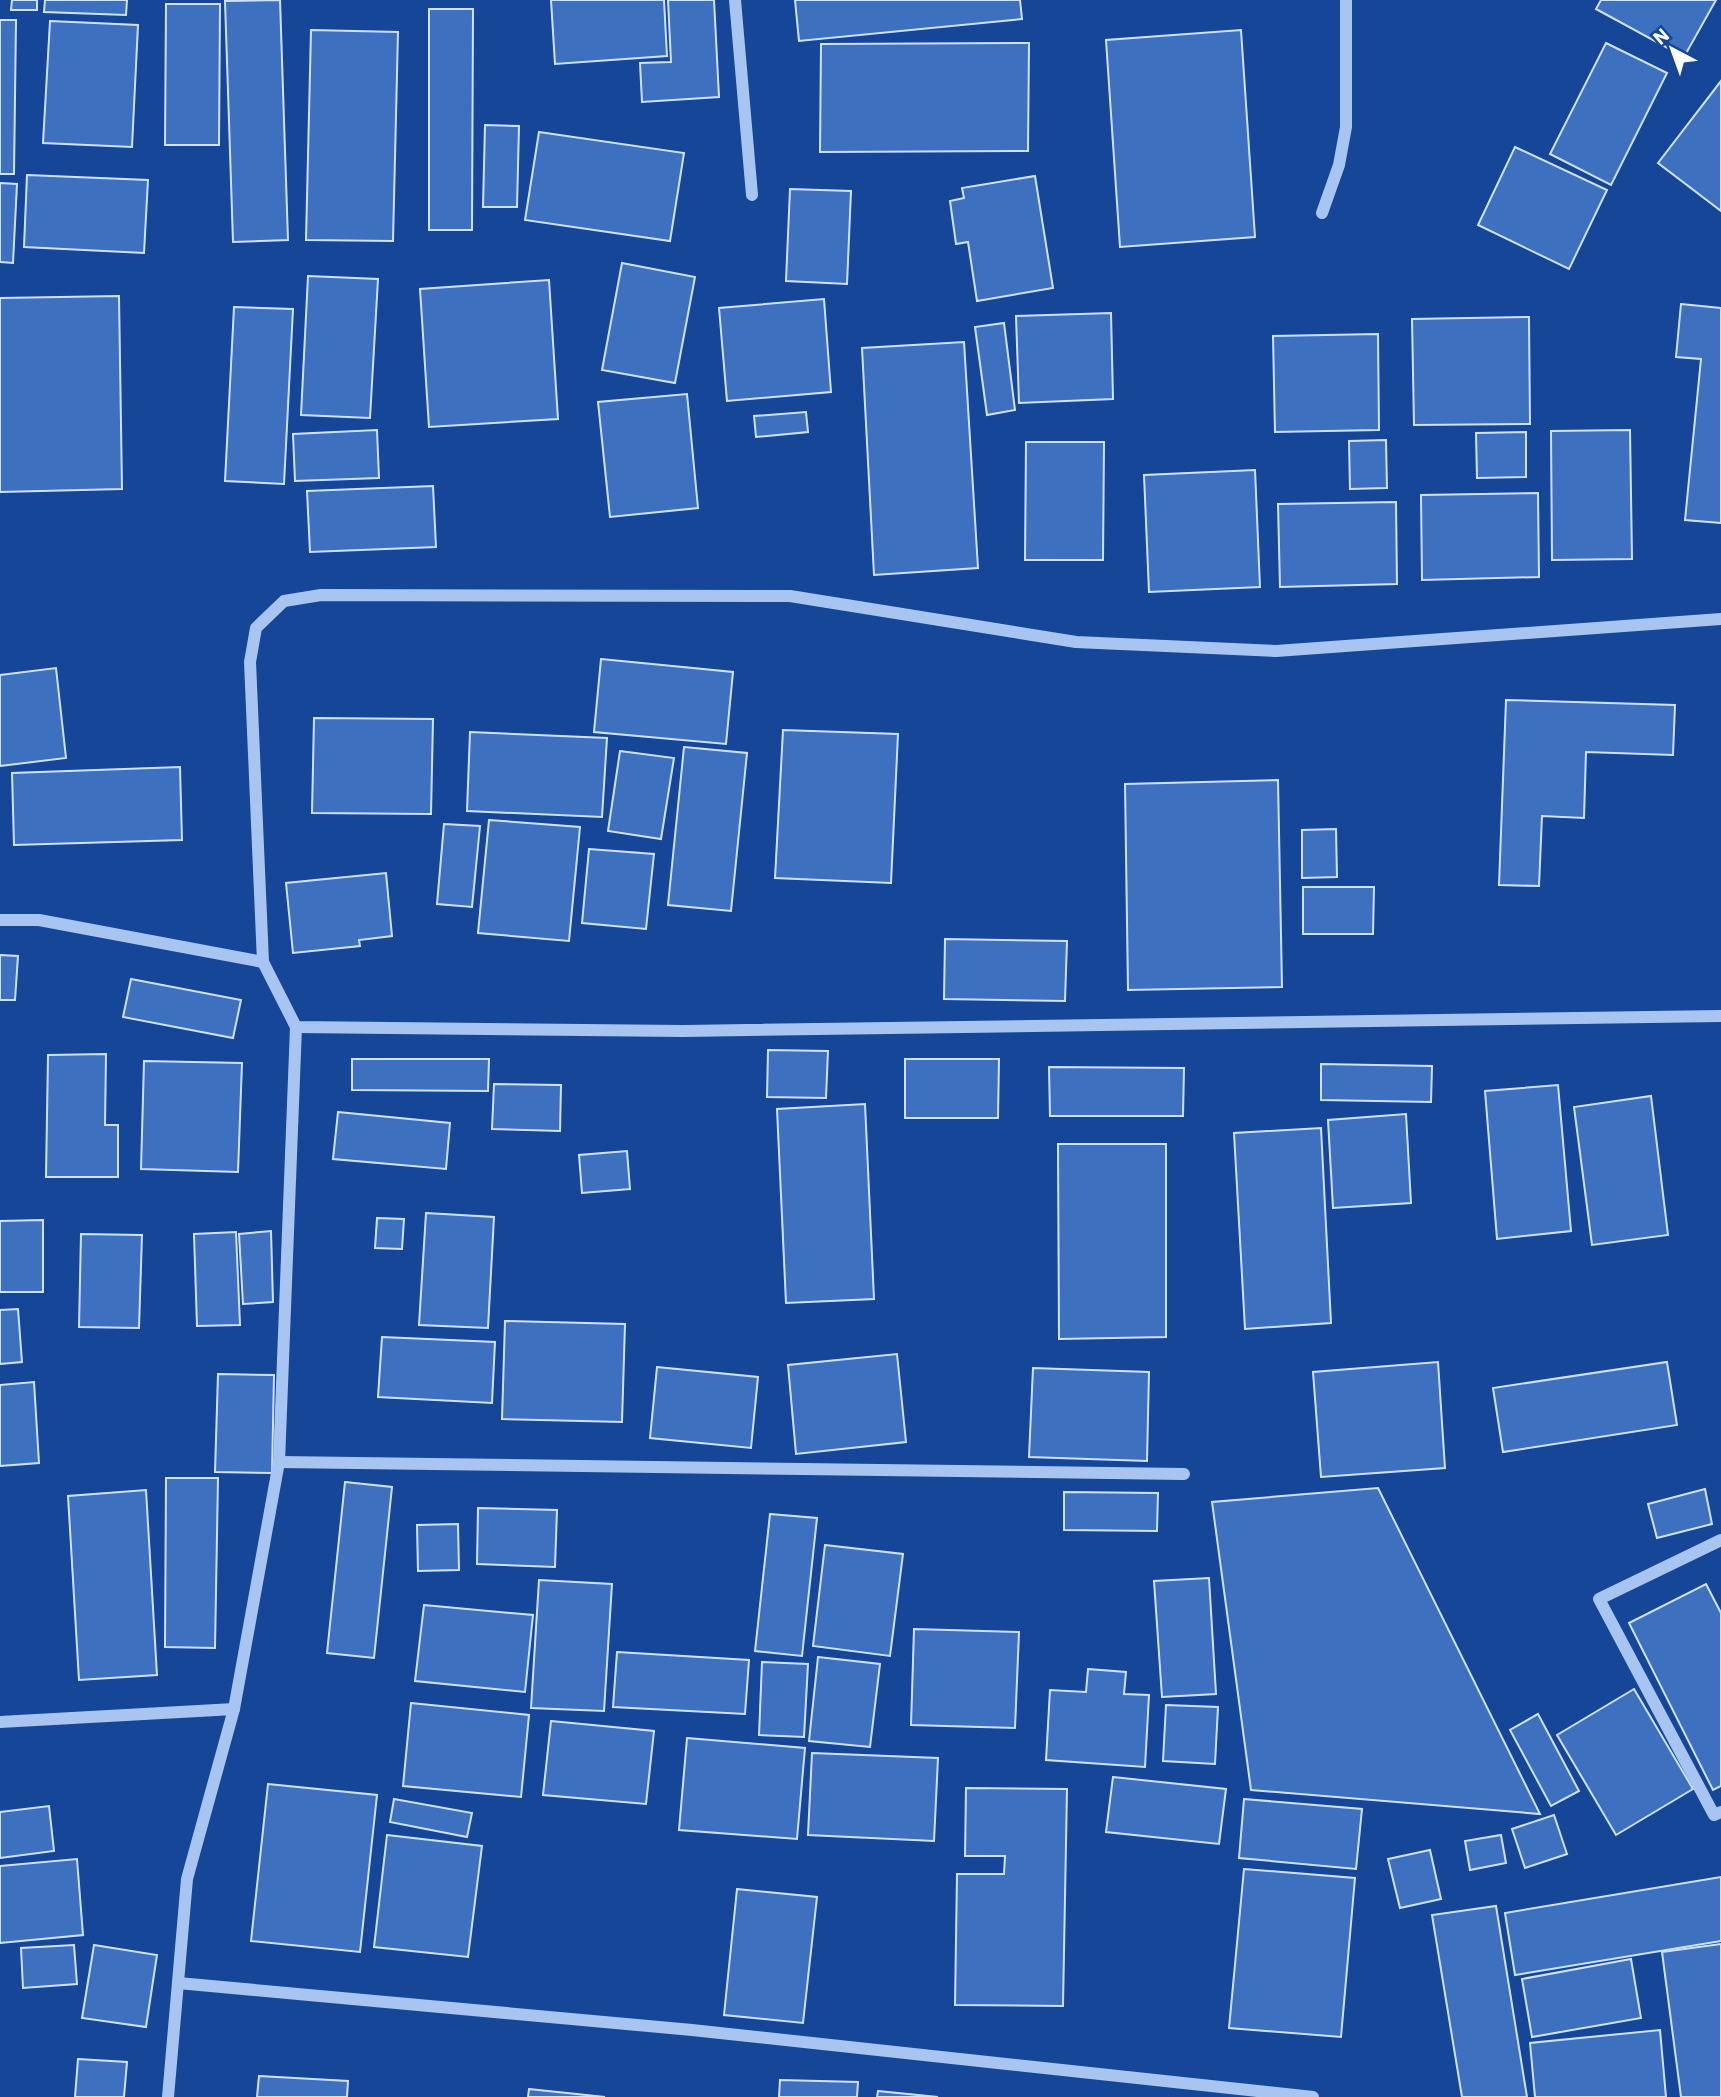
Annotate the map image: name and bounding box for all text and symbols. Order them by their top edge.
north arrow [1637,14,1707,84]
text: N [1648,23,1674,50]

